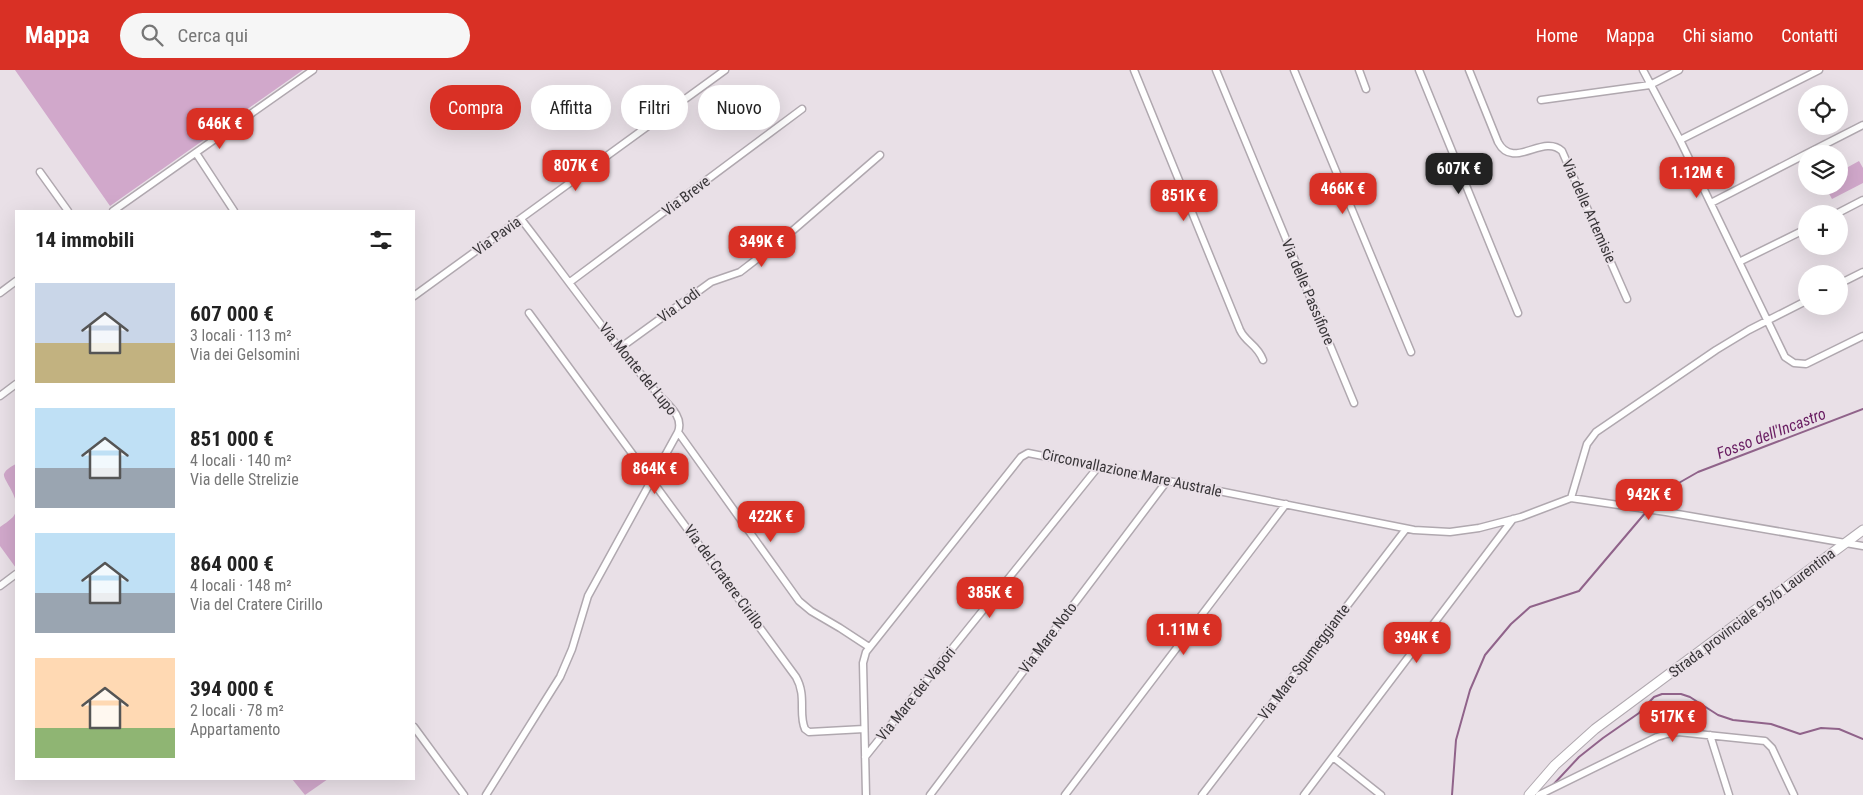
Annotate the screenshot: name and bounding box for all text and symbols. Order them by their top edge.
search box [120,13,470,58]
text: Mappa [25,21,90,49]
icon: search [138,21,166,49]
text: Cerca qui [178,24,248,47]
text: Home [1536,25,1578,46]
text: Mappa [1606,25,1655,46]
text: Chi siamo [1683,25,1753,46]
text: Contatti [1781,25,1838,46]
chip: Compra [430,85,521,130]
chip: Affitta [531,85,611,130]
chip: Filtri [621,85,688,130]
chip: Nuovo [698,85,780,130]
map controls [1798,85,1848,315]
button: locate [1798,85,1848,135]
pin: 646K € [179,108,261,150]
text: 646K € [198,114,242,133]
button: layers [1798,145,1848,195]
pin: 807K € [535,150,617,192]
pin: 607K € [1418,152,1500,195]
text: 807K € [554,156,598,175]
street label: Via delle Artemisie [1558,156,1620,266]
pin: 1.12M € [1651,156,1743,199]
text: 607K € [1437,159,1481,178]
text: 1.12M € [1671,163,1723,182]
street label: Via Breve [658,172,714,220]
pin: 466K € [1302,172,1384,215]
text: 466K € [1321,179,1365,198]
pin: 851K € [1143,180,1225,222]
text: 851K € [1162,186,1206,205]
button: + [1798,205,1848,255]
street label: Via Pavia [470,213,524,259]
icon: filters [367,226,395,254]
pin: 349K € [721,226,803,268]
text: 14 immobili [35,228,134,252]
text: 349K € [740,232,784,251]
street label: Via delle Passifiore [1278,236,1338,348]
button: − [1798,265,1848,315]
street label: Via Lodi [654,284,704,326]
text: 607 000 € [190,302,274,326]
icon: home [75,303,135,363]
street label: Via Monte del Lupo [595,319,681,419]
text: 3 locali · 113 m² [190,326,292,345]
text: Via dei Gelsomini [190,345,300,364]
water label: Fosso dell'Incastro [1714,404,1829,463]
text: 851 000 € [190,427,274,451]
icon: home [75,428,135,488]
street label: Circonvallazione Mare Australe [1040,445,1224,501]
text: 4 locali · 140 m² [190,451,292,470]
pin: 864K € [614,452,696,495]
text: 864K € [633,459,677,478]
text: Via delle Strelizie [190,470,299,489]
pin: 942K € [1608,478,1690,521]
text: 942K € [1627,485,1671,504]
pin: 422K € [730,500,812,543]
text: 422K € [749,507,793,526]
street label: Via del Cratere Cirillo [680,521,768,633]
street label: Strada provinciale 95/b Laurentina [1665,545,1839,681]
text: 864 000 € [190,552,274,576]
icon: home [75,553,135,613]
text: 4 locali · 148 m² [190,576,292,595]
pin: 385K € [949,576,1031,619]
text: 385K € [968,583,1012,602]
text: Via del Cratere Cirillo [190,595,323,614]
street label: Via Mare Noto [1015,599,1081,677]
street label: Via Mare Spumeggiante [1254,600,1354,724]
pin: 1.11M € [1138,614,1230,656]
text: 1.11M € [1158,620,1210,639]
pin: 394K € [1376,622,1458,664]
text: 394K € [1395,628,1439,647]
street label: Via Mare dei Vapori [873,643,959,745]
text: 394 000 € [190,677,274,701]
icon: home [75,678,135,738]
pin: 517K € [1632,700,1714,743]
text: 2 locali · 78 m² [190,701,284,720]
text: 517K € [1651,707,1695,726]
text: Appartamento [190,720,280,739]

